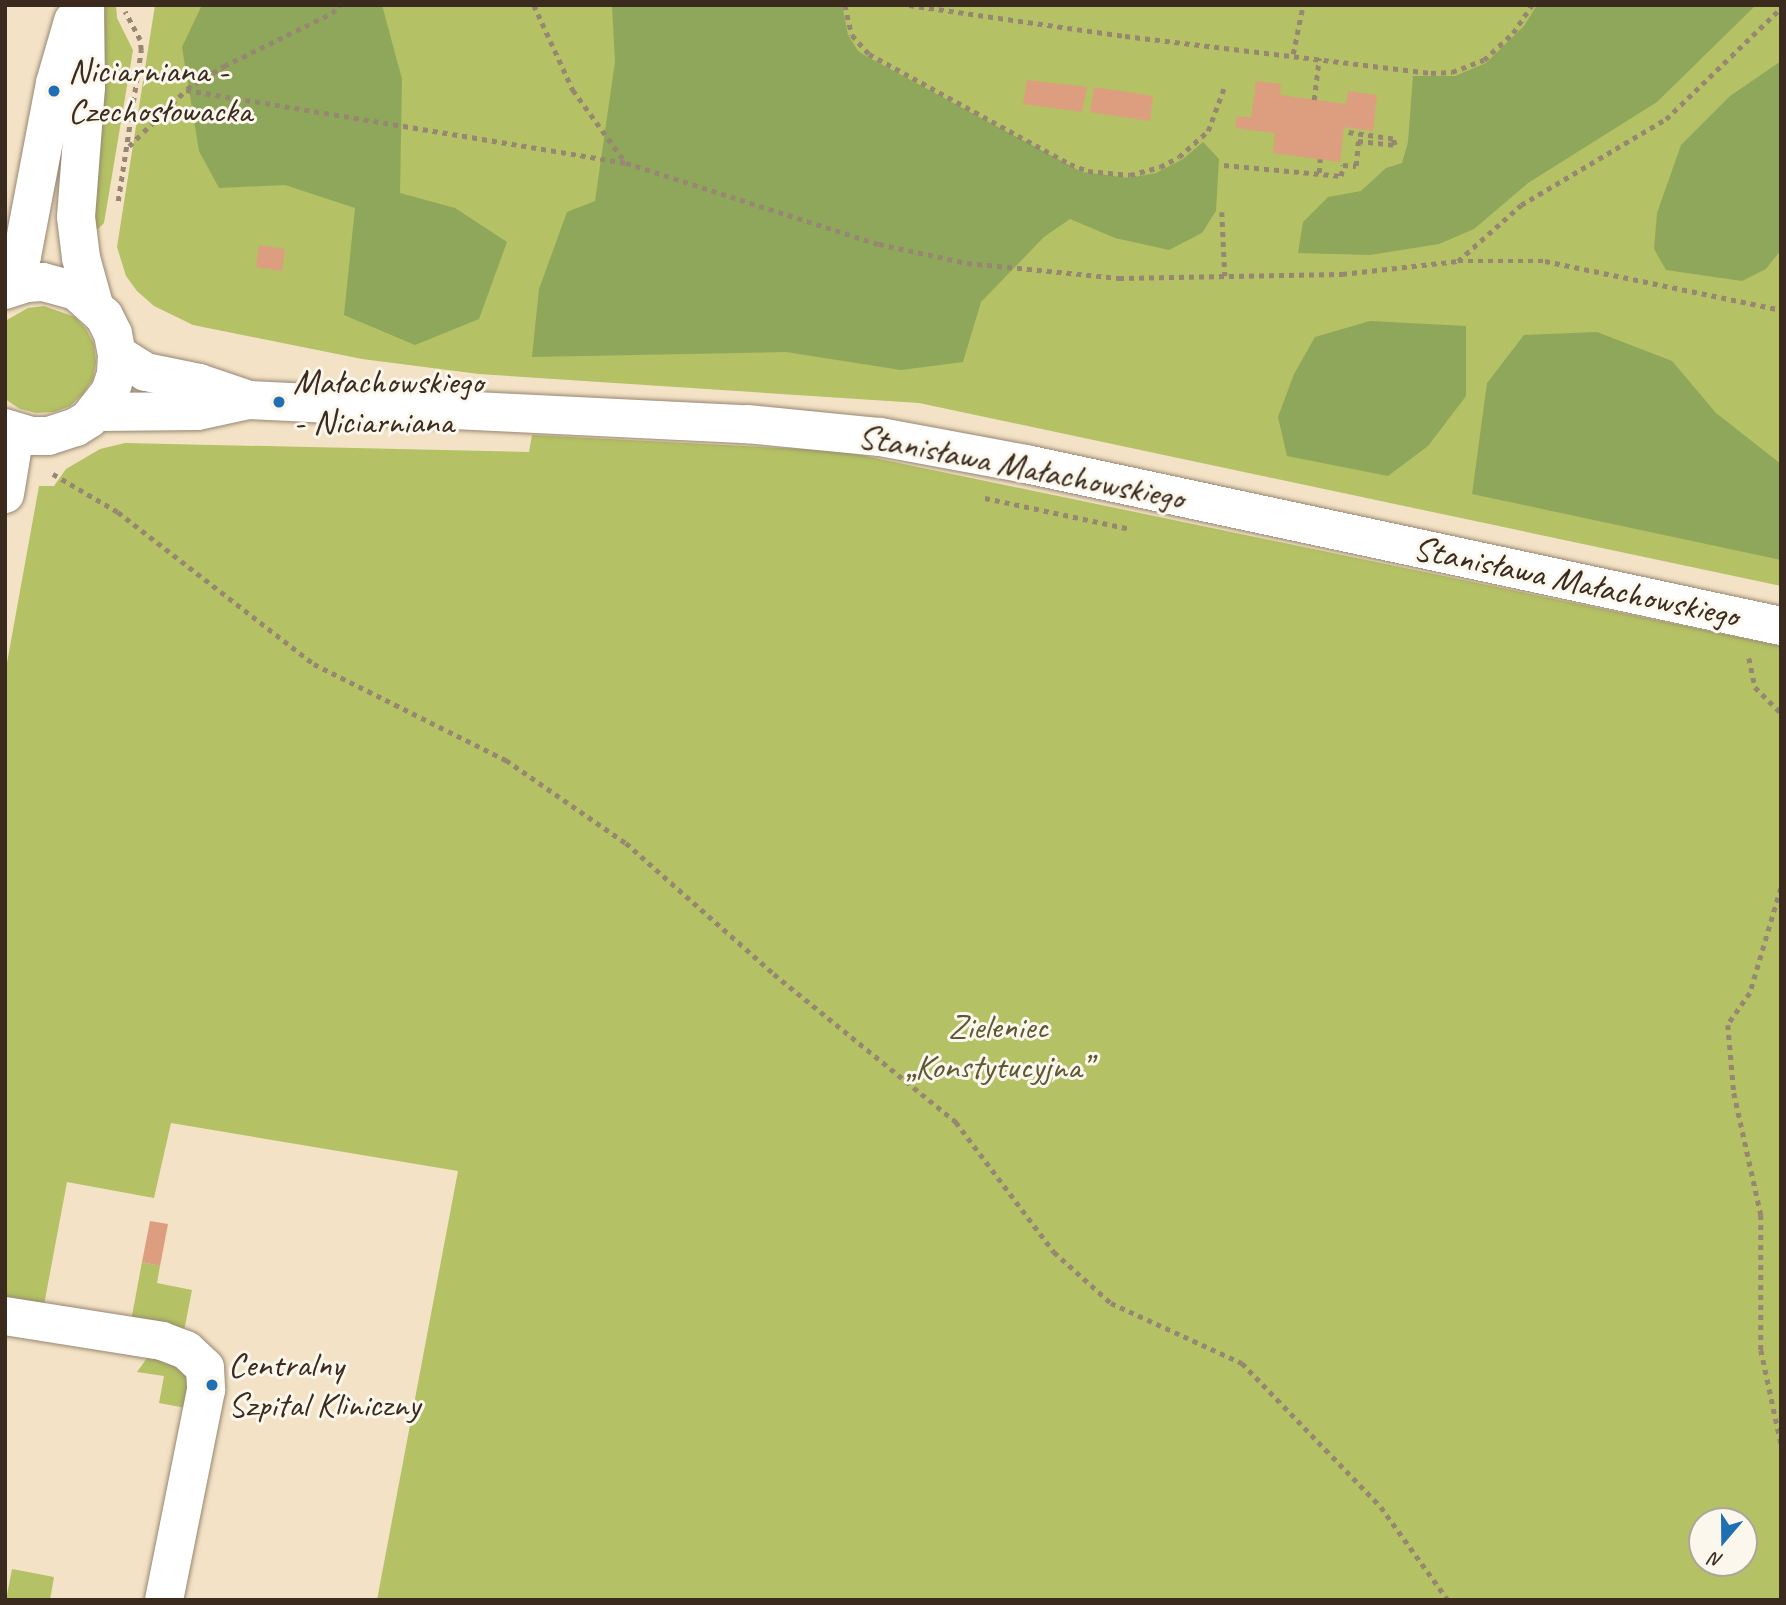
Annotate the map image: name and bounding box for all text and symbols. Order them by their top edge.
place label: Niciarniana - Czechosłowacka [68,50,252,132]
marker: Niciarniana - Czechosłowacka [46,83,62,99]
place label: Małachowskiego - Niciarniana [293,361,483,443]
marker: Małachowskiego - Niciarniana [271,394,287,410]
street label: Stanisława Małachowskiego [854,415,1188,519]
street label: Stanisława Małachowskiego [1409,527,1743,637]
park label: Zieleniec „Konstytucyjna” [906,1006,1090,1088]
place label: Centralny Szpital Kliniczny [228,1344,421,1426]
marker: Centralny Szpital Kliniczny [202,1375,222,1395]
north arrow [1688,1507,1758,1577]
text: N [1707,1547,1726,1573]

